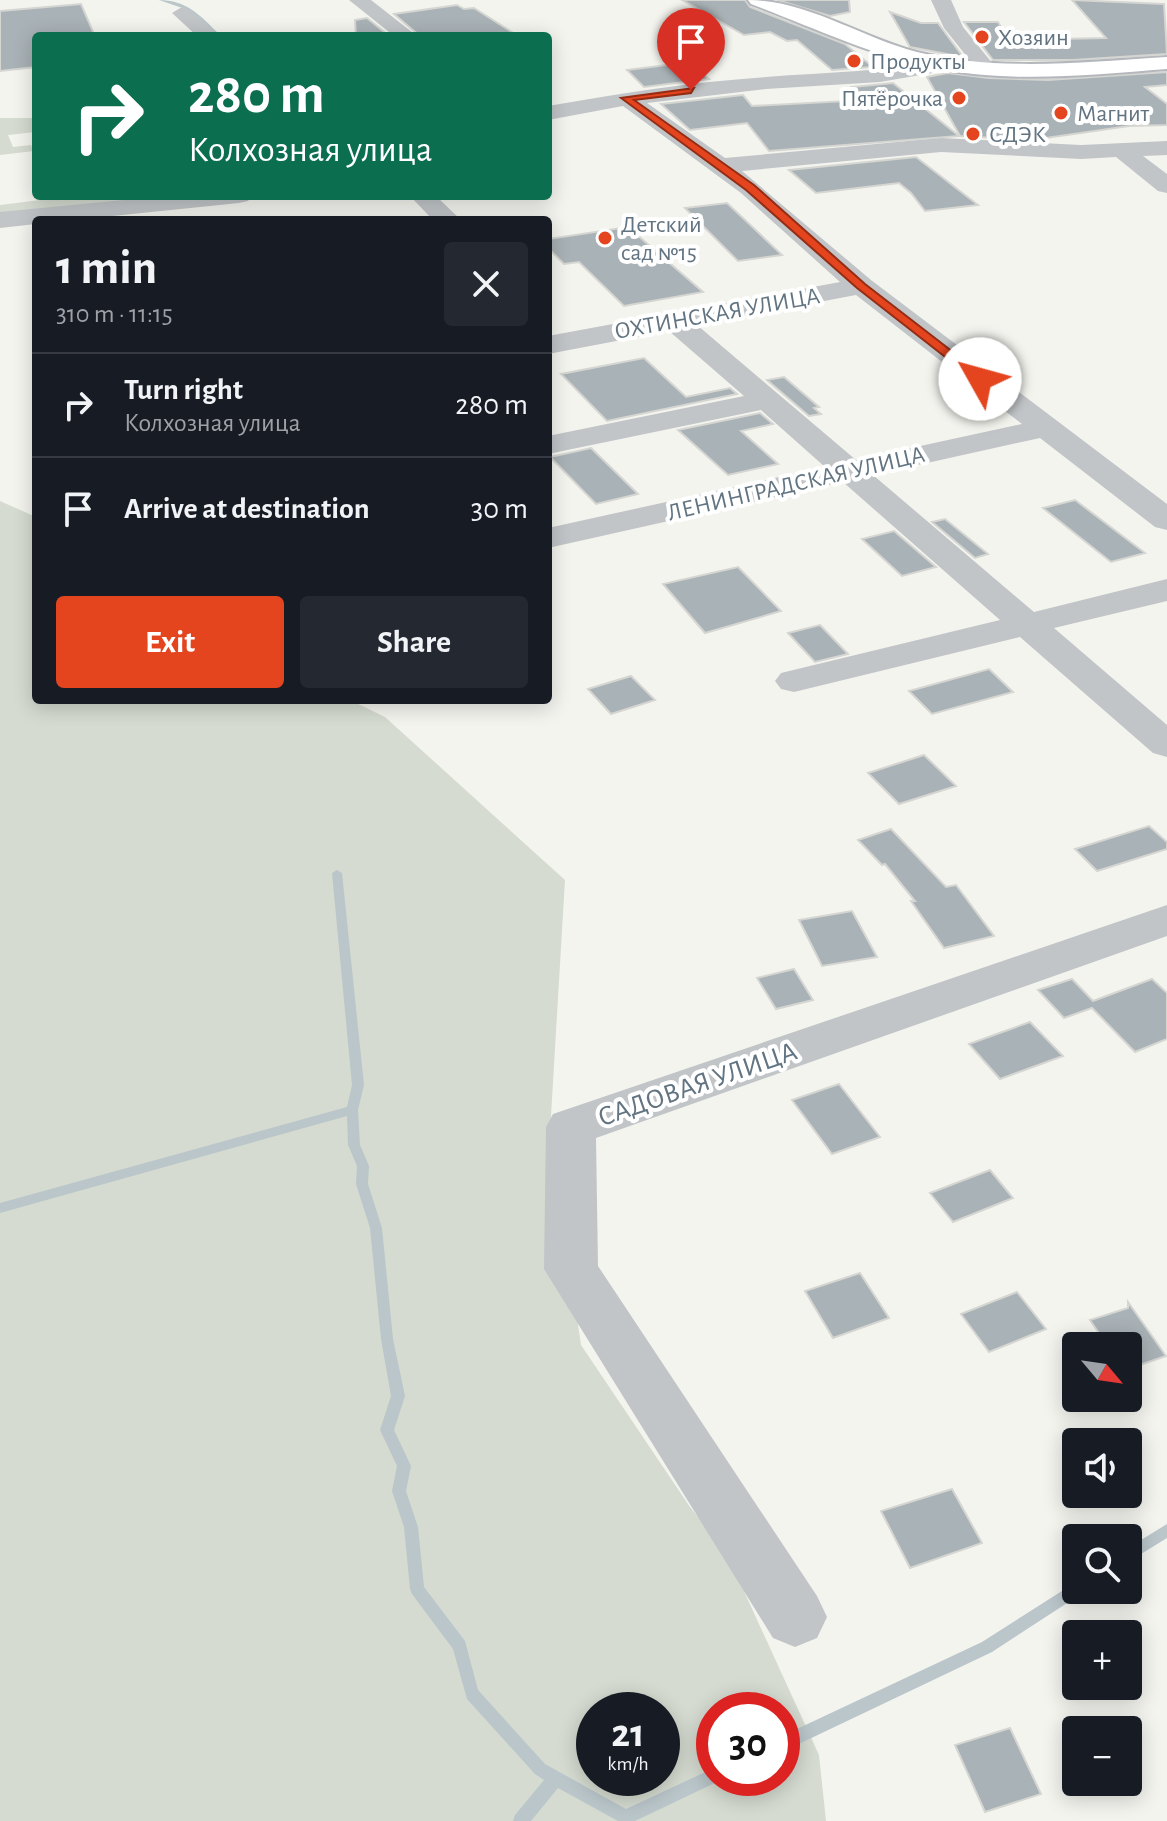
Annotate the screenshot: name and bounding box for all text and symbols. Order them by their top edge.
pin [657,8,725,90]
icon: arrive [669,20,713,64]
place label: Хозяин [998,26,1069,50]
marker: Хозяин [973,28,991,46]
place label: Продукты [870,50,966,74]
marker: Продукты [845,52,863,70]
icon: right [56,64,160,168]
text: 280 m [188,67,325,123]
place label: Пятёрочка [841,87,943,111]
marker: Пятёрочка [950,89,968,107]
place label: Магнит [1077,102,1149,126]
marker: Магнит [1052,104,1070,122]
place label: СДЭК [989,123,1046,147]
marker: СДЭК [964,125,982,143]
text: Колхозная улица [188,132,433,168]
place label: Детский сад №15 [621,213,702,265]
marker: Детский сад №15 [596,229,614,247]
button: close [444,242,528,326]
text: 1 min [56,245,157,293]
street label: ОХТИНСКАЯ УЛИЦА [613,284,822,344]
text: 310 m · 11:15 [56,301,173,327]
position arrow [938,337,1022,421]
text: Turn right [124,375,243,405]
icon: right [56,383,100,427]
text: 280 m [455,390,528,420]
text: Колхозная улица [124,410,301,436]
street label: ЛЕНИНГРАДСКАЯ УЛИЦА [665,443,927,525]
icon: arrive [56,487,100,531]
text: Arrive at destination [124,494,370,524]
text: 30 m [471,494,528,524]
button: Exit [56,596,284,688]
button: Share [300,596,528,688]
street label: САДОВАЯ УЛИЦА [595,1038,801,1132]
north arrow [1062,1332,1142,1412]
map controls [1062,1332,1142,1796]
button: sound [1062,1428,1142,1508]
button: search [1062,1524,1142,1604]
button: + [1062,1620,1142,1700]
speed limit sign: 30 [696,1692,800,1796]
text: 21 [611,1714,645,1754]
button: − [1062,1716,1142,1796]
text: km/h [607,1754,649,1774]

